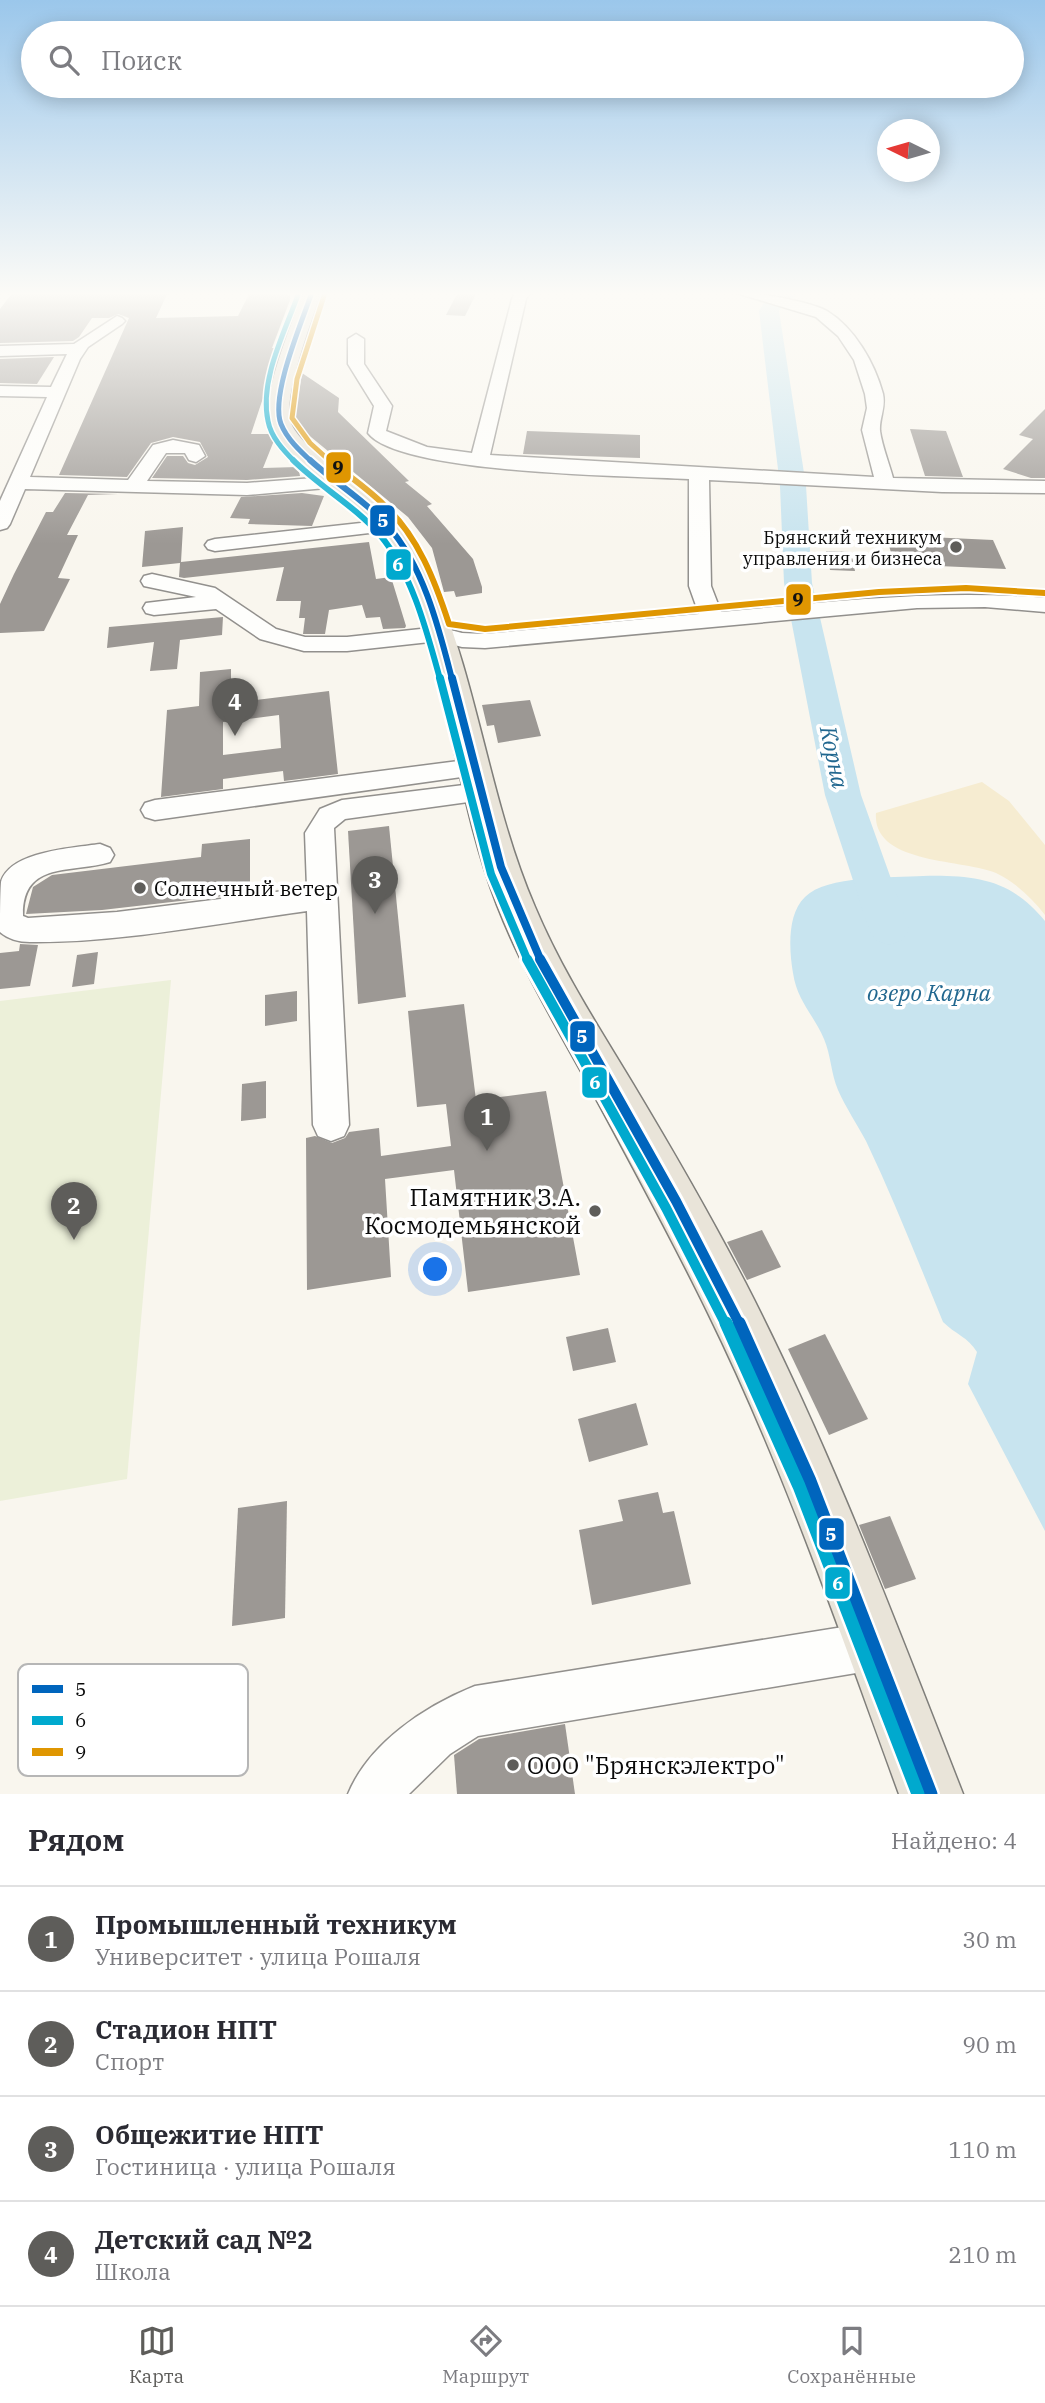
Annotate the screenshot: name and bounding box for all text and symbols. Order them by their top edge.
search box [21,21,1024,98]
icon: search [45,41,83,79]
text: Поиск [101,43,182,77]
north arrow [877,119,940,182]
line badge: 9 [325,451,352,484]
text: 9 [332,455,344,479]
line badge: 5 [369,504,396,537]
text: 5 [377,508,389,532]
place label: Брянский техникум управления и бизнеса [743,526,942,570]
marker: Брянский техникум управления и бизнеса [948,539,964,555]
line badge: 6 [385,548,412,581]
text: 6 [392,552,404,576]
line badge: 9 [785,583,812,616]
text: 9 [792,587,804,611]
pin: 4 [212,678,258,736]
water label: Корна [814,722,856,791]
pin: 3 [352,856,398,914]
place label: Солнечный ветер [154,874,338,902]
marker: Солнечный ветер [132,880,148,896]
water label: озеро Карна [867,977,992,1007]
line badge: 5 [569,1020,596,1053]
text: 5 [576,1024,588,1048]
line badge: 6 [581,1066,608,1099]
text: 6 [589,1070,601,1094]
pin: 1 [464,1093,510,1151]
place label: Памятник З.А. Космодемьянской [364,1181,581,1241]
pin: 2 [51,1182,97,1240]
marker: Памятник З.А. Космодемьянской [587,1203,603,1219]
your location [418,1252,452,1286]
line badge: 5 [818,1517,845,1551]
text: 5 [825,1522,837,1546]
line badge: 6 [824,1566,851,1600]
text: 6 [832,1571,844,1595]
legend [18,1664,248,1776]
text: 5 [75,1677,86,1701]
text: 6 [75,1708,86,1732]
text: 9 [75,1740,86,1764]
place label: ООО "Брянскэлектро" [527,1749,785,1781]
marker: ООО "Брянскэлектро" [505,1757,521,1773]
text: Рядом [28,1820,124,1859]
text: Найдено: 4 [891,1825,1017,1855]
text: Промышленный техникум [95,1907,457,1941]
text: 1 [44,1924,58,1954]
text: 30 m [962,1924,1017,1954]
text: Университет · улица Рошаля [95,1941,421,1971]
text: Стадион НПТ [95,2012,277,2046]
text: 2 [44,2029,58,2059]
text: 90 m [962,2029,1017,2059]
text: Спорт [95,2046,164,2076]
text: Общежитие НПТ [95,2117,323,2151]
text: 3 [44,2134,58,2164]
text: 110 m [948,2134,1017,2164]
text: Гостиница · улица Рошаля [95,2151,396,2181]
text: Детский сад №2 [95,2222,313,2256]
text: 4 [44,2239,58,2269]
text: 210 m [948,2239,1017,2269]
text: Школа [95,2256,171,2286]
tab: Карта [129,2322,184,2388]
tab: Маршрут [442,2322,529,2388]
tab: Сохранённые [787,2322,916,2388]

